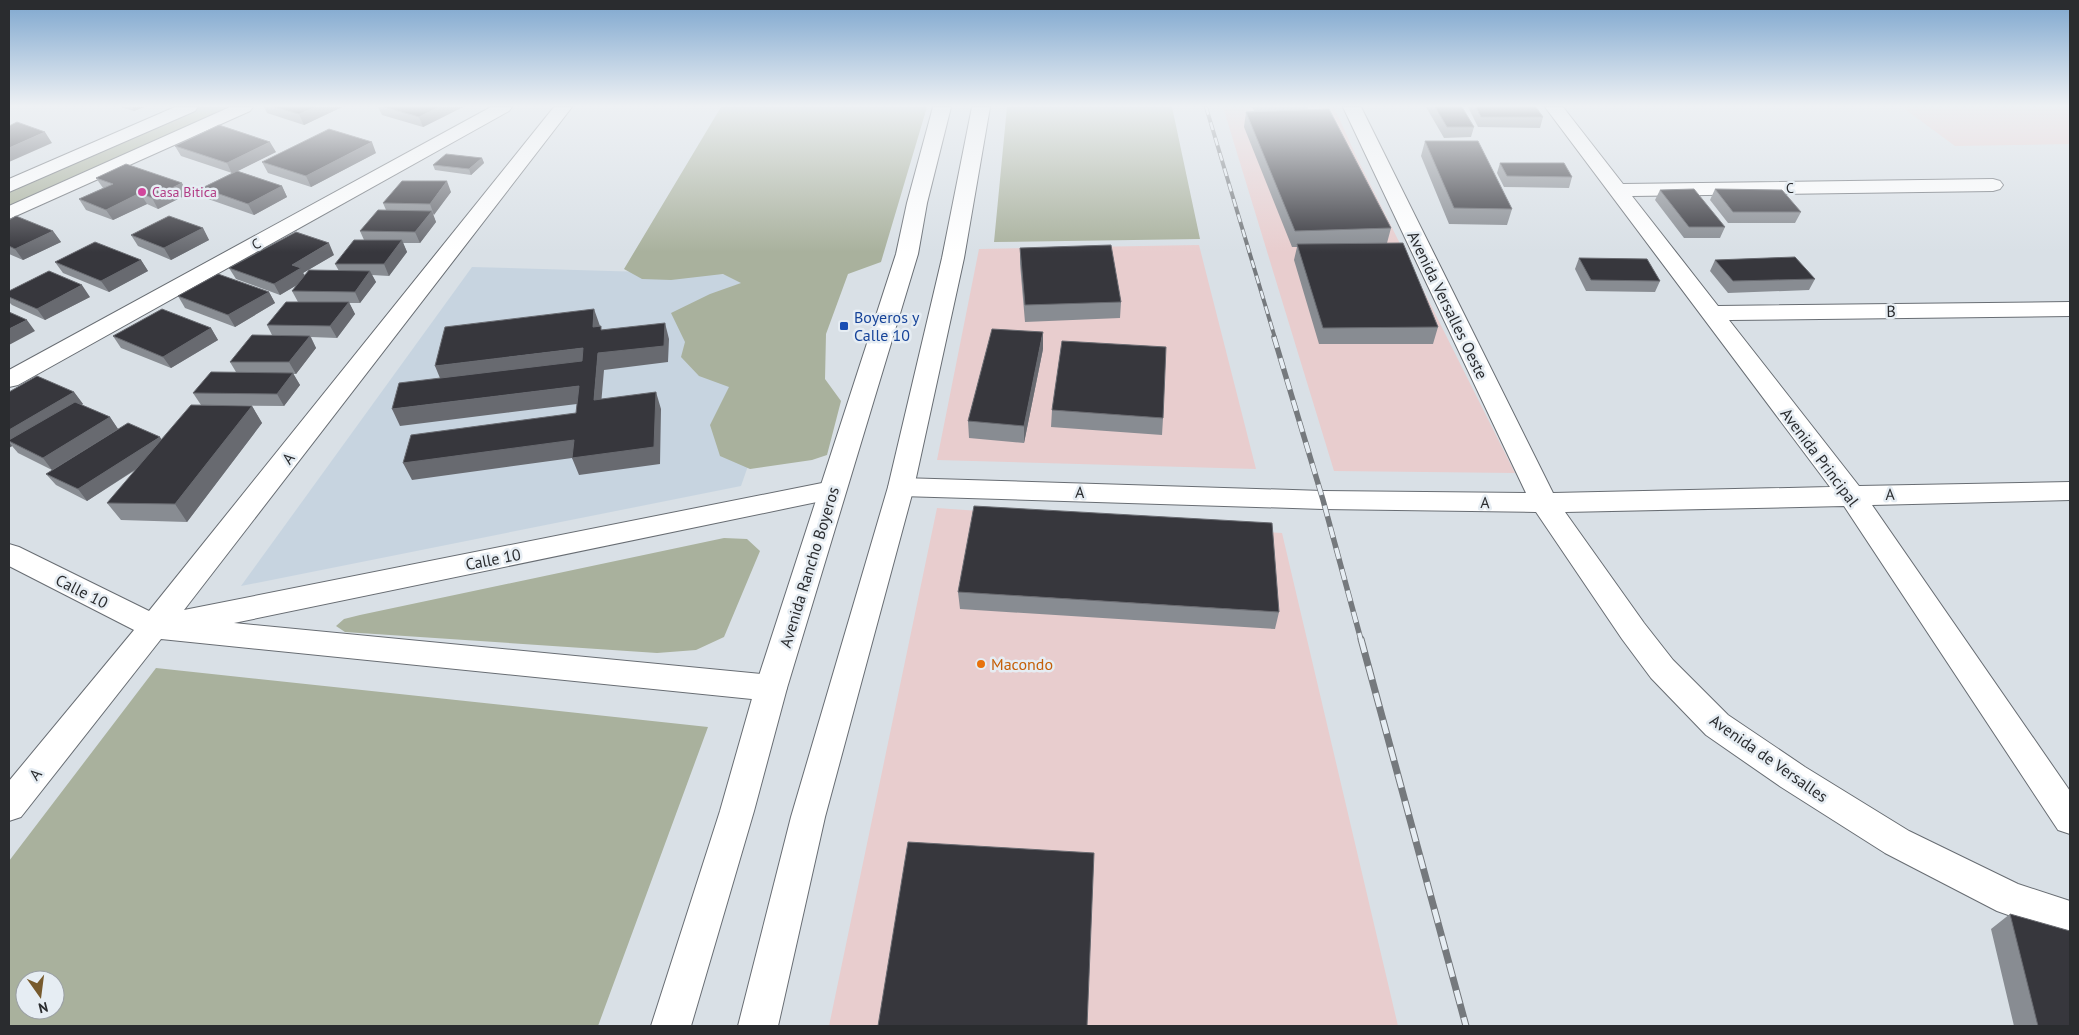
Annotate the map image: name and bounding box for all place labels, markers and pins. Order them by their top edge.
place label: Casa Bitica [152,183,217,201]
marker: Casa Bitica [136,186,148,198]
place label: Boyeros y Calle 10 [854,307,920,345]
marker: Boyeros y Calle 10 [838,320,850,332]
place label: Macondo [991,654,1053,674]
marker: Macondo [975,658,987,670]

